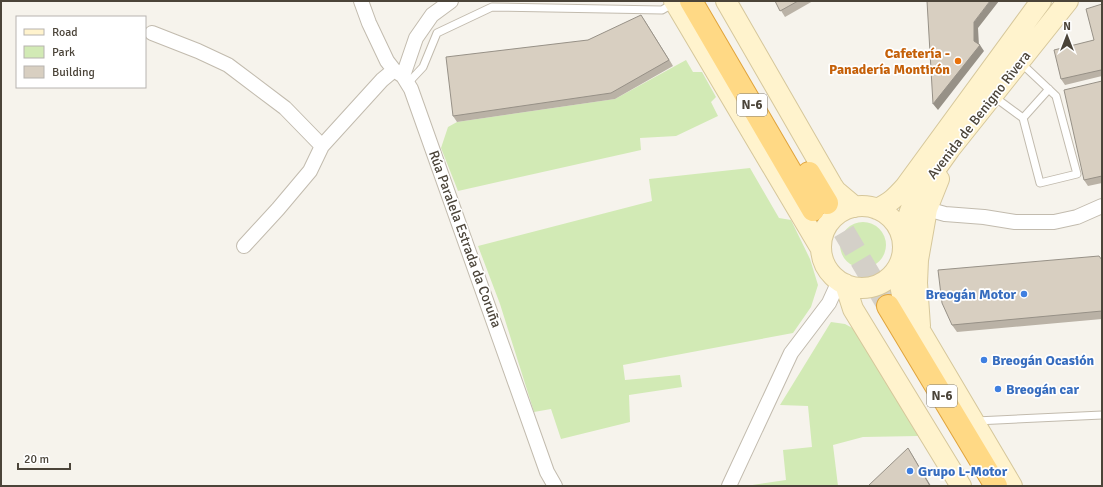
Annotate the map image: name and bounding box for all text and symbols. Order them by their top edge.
legend [16,16,146,88]
north arrow [1047,16,1087,56]
text: N [1063,20,1071,33]
text: Road [52,25,78,40]
text: Park [52,45,75,60]
place label: Cafetería - Panadería Montirón [829,45,950,78]
street label: Avenida de Benigno Rivera [924,48,1034,182]
marker: Cafetería - Panadería Montirón [953,56,963,66]
text: Building [52,65,95,80]
road number: N-6 [737,94,767,116]
street label: Rúa Paralela Estrada da Coruña [425,148,505,330]
place label: Breogán Motor [925,286,1016,303]
marker: Breogán Motor [1019,289,1029,299]
place label: Breogán Ocasión [992,352,1094,369]
marker: Breogán Ocasión [979,355,989,365]
place label: Breogán car [1006,381,1079,398]
marker: Breogán car [993,384,1003,394]
road number: N-6 [927,385,957,407]
scale bar [18,445,70,471]
text: 20 m [24,452,49,467]
place label: Grupo L-Motor [918,463,1008,480]
marker: Grupo L-Motor [905,466,915,476]

